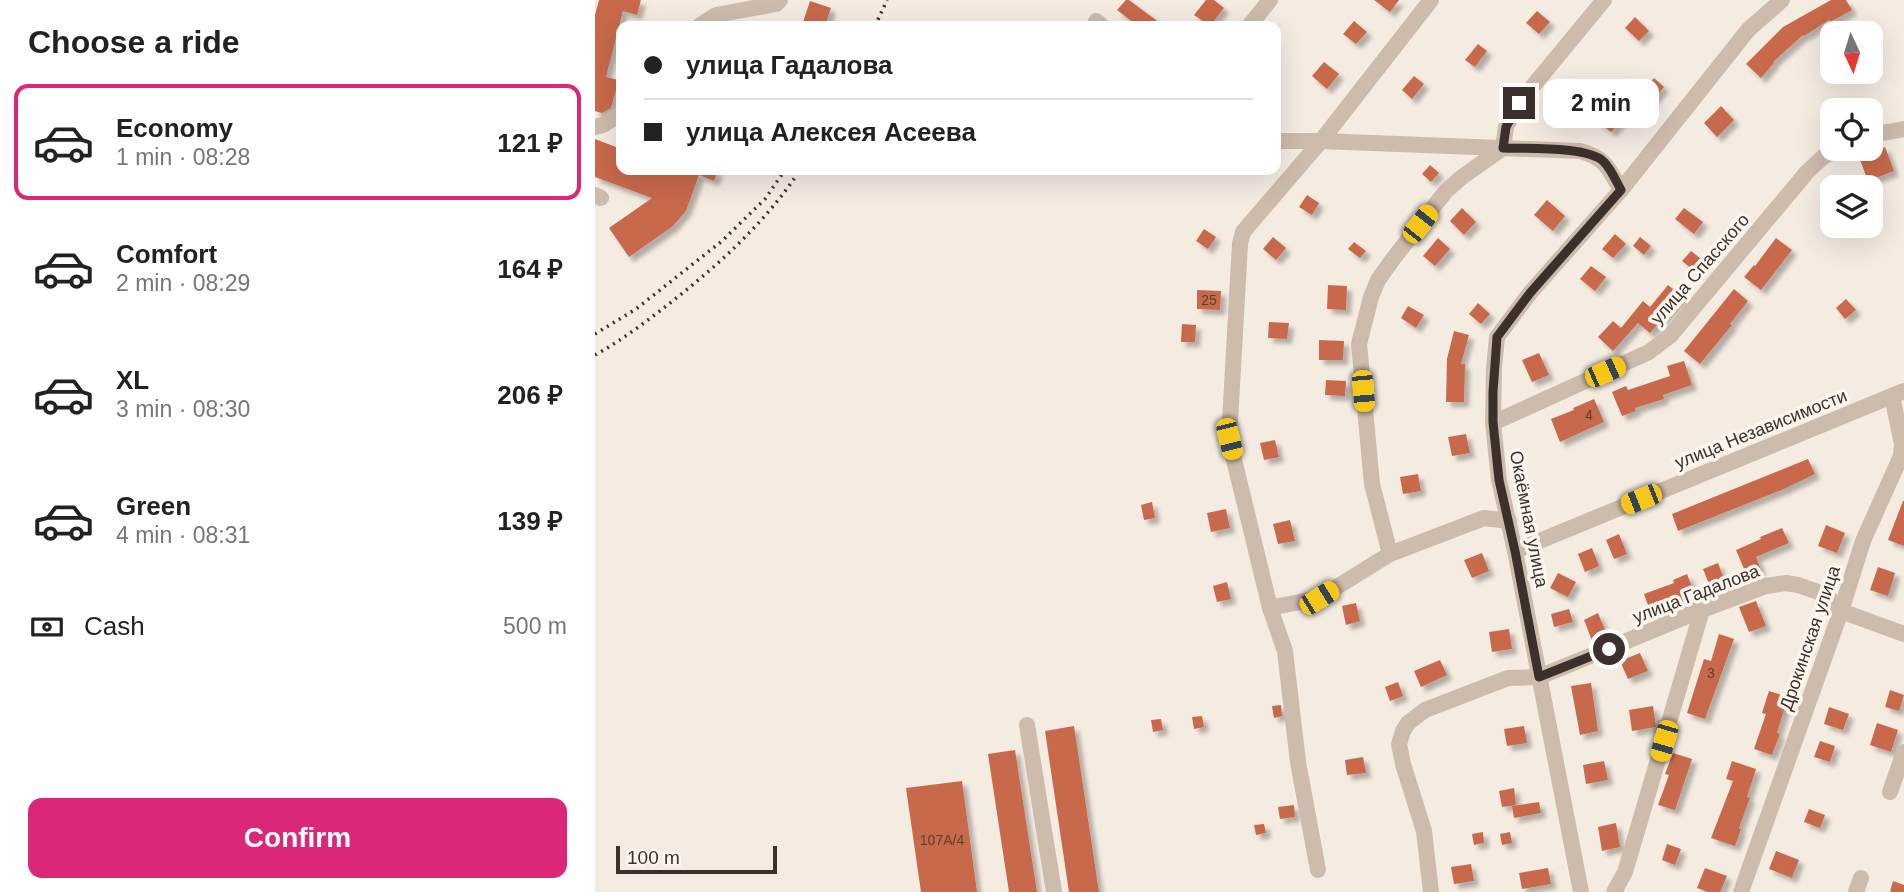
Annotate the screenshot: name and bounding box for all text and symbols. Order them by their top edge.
north arrow [1820,21,1883,84]
map controls [1820,21,1883,238]
text: Choose a ride [28,24,240,60]
text: улица Гадалова [686,50,893,80]
callout: 2 min [1543,78,1659,128]
route end [1503,87,1535,119]
text: 2 min [1571,90,1631,116]
button: locate [1820,98,1883,161]
icon: car [32,111,95,174]
text: Economy [116,113,233,143]
text: улица Алексея Асеева [686,117,976,147]
text: 121 ₽ [497,128,563,158]
text: 1 min · 08:28 [116,144,250,170]
button: layers [1820,175,1883,238]
car [1399,201,1442,247]
street label: улица Спасского [1647,210,1753,328]
icon: car [32,237,95,300]
text: Comfort [116,239,217,269]
text: 164 ₽ [497,254,563,284]
text: 2 min · 08:29 [116,270,250,296]
house number: 25 [1201,292,1217,308]
car [1582,354,1629,390]
icon: car [32,363,95,426]
text: XL [116,365,149,395]
car [1351,369,1376,413]
text: 206 ₽ [497,380,563,410]
street label: улица Независимости [1672,385,1850,473]
text: 3 min · 08:30 [116,396,250,422]
house number: 4 [1585,407,1593,423]
car [1214,416,1245,462]
street label: Окаёмная улица [1506,449,1552,590]
car [1618,481,1665,517]
icon: car [32,489,95,552]
text: Green [116,491,191,521]
text: 139 ₽ [497,506,563,536]
text: 4 min · 08:31 [116,522,250,548]
street label: улица Гадалова [1630,560,1763,627]
street label: Дрокинская улица [1776,562,1844,713]
car [1296,578,1343,618]
icon: cash [28,608,66,646]
text: Cash [84,611,145,641]
text: 500 m [503,613,567,639]
route start [1593,633,1625,665]
house number: 3 [1707,665,1715,681]
car [1649,718,1680,764]
button: Confirm [28,798,567,878]
house number: 107А/4 [920,832,964,848]
scale bar [616,843,777,875]
text: 100 m [627,847,680,868]

